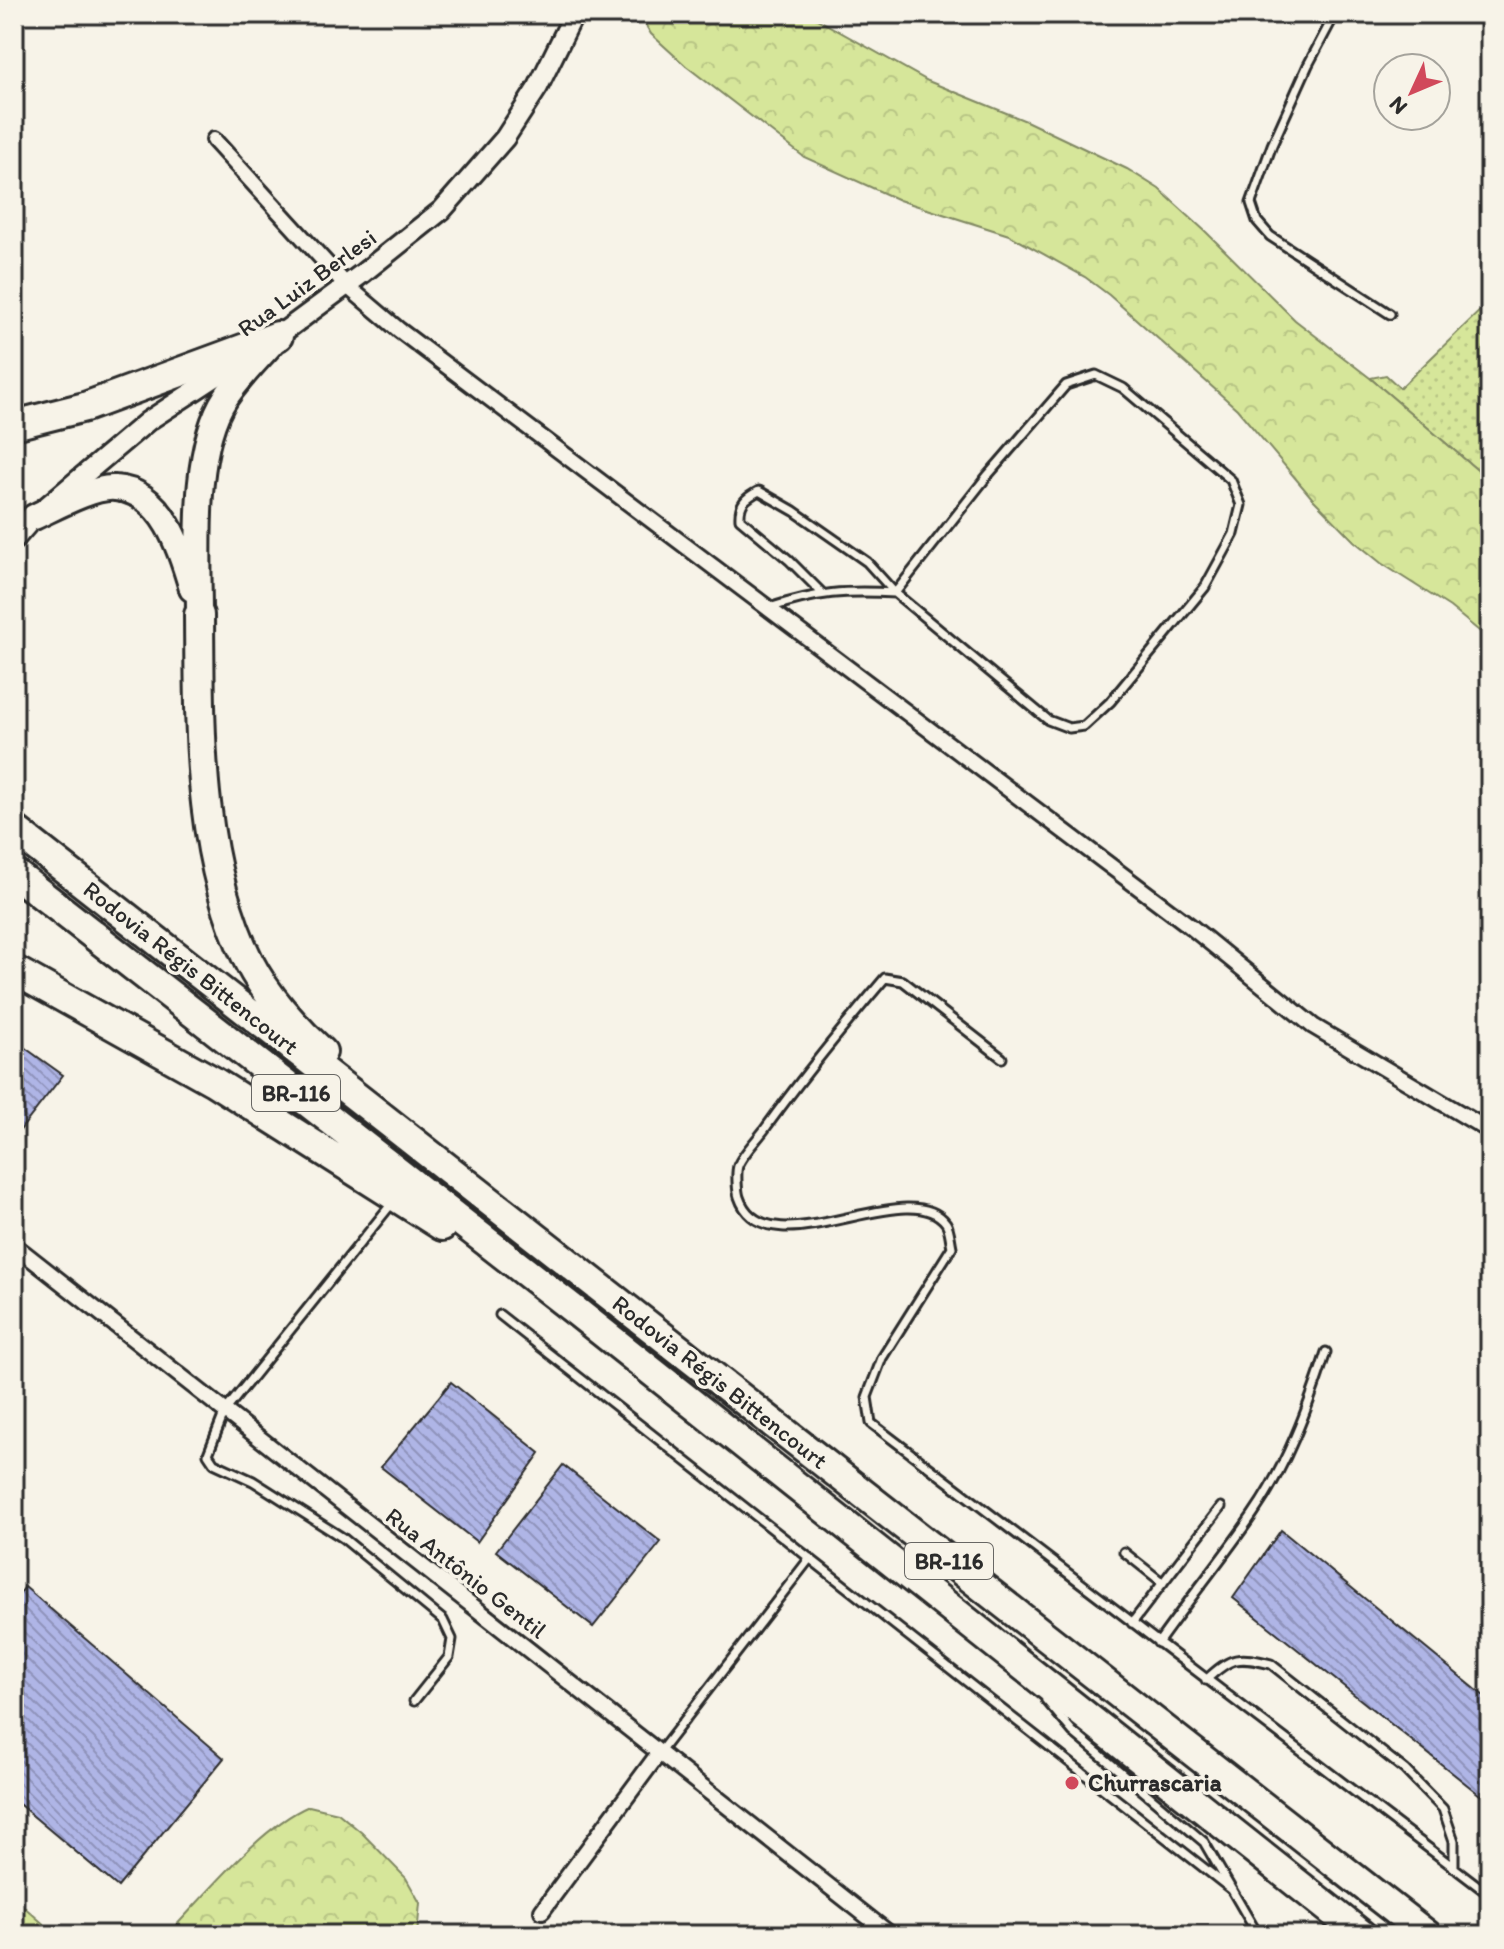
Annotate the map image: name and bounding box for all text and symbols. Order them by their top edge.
north arrow [1372,52,1452,132]
text: N [1383,91,1413,120]
street label: Rua Luiz Berlesi [232,223,382,343]
street label: Rodovia Régis Bittencourt [78,874,305,1061]
road number: BR-116 [252,1075,340,1111]
street label: Rodovia Régis Bittencourt [607,1288,834,1475]
street label: Rua Antônio Gentil [380,1501,553,1645]
road number: BR-116 [905,1543,993,1579]
place label: Churrascaria [1088,1768,1222,1797]
marker: Churrascaria [1063,1774,1081,1792]

